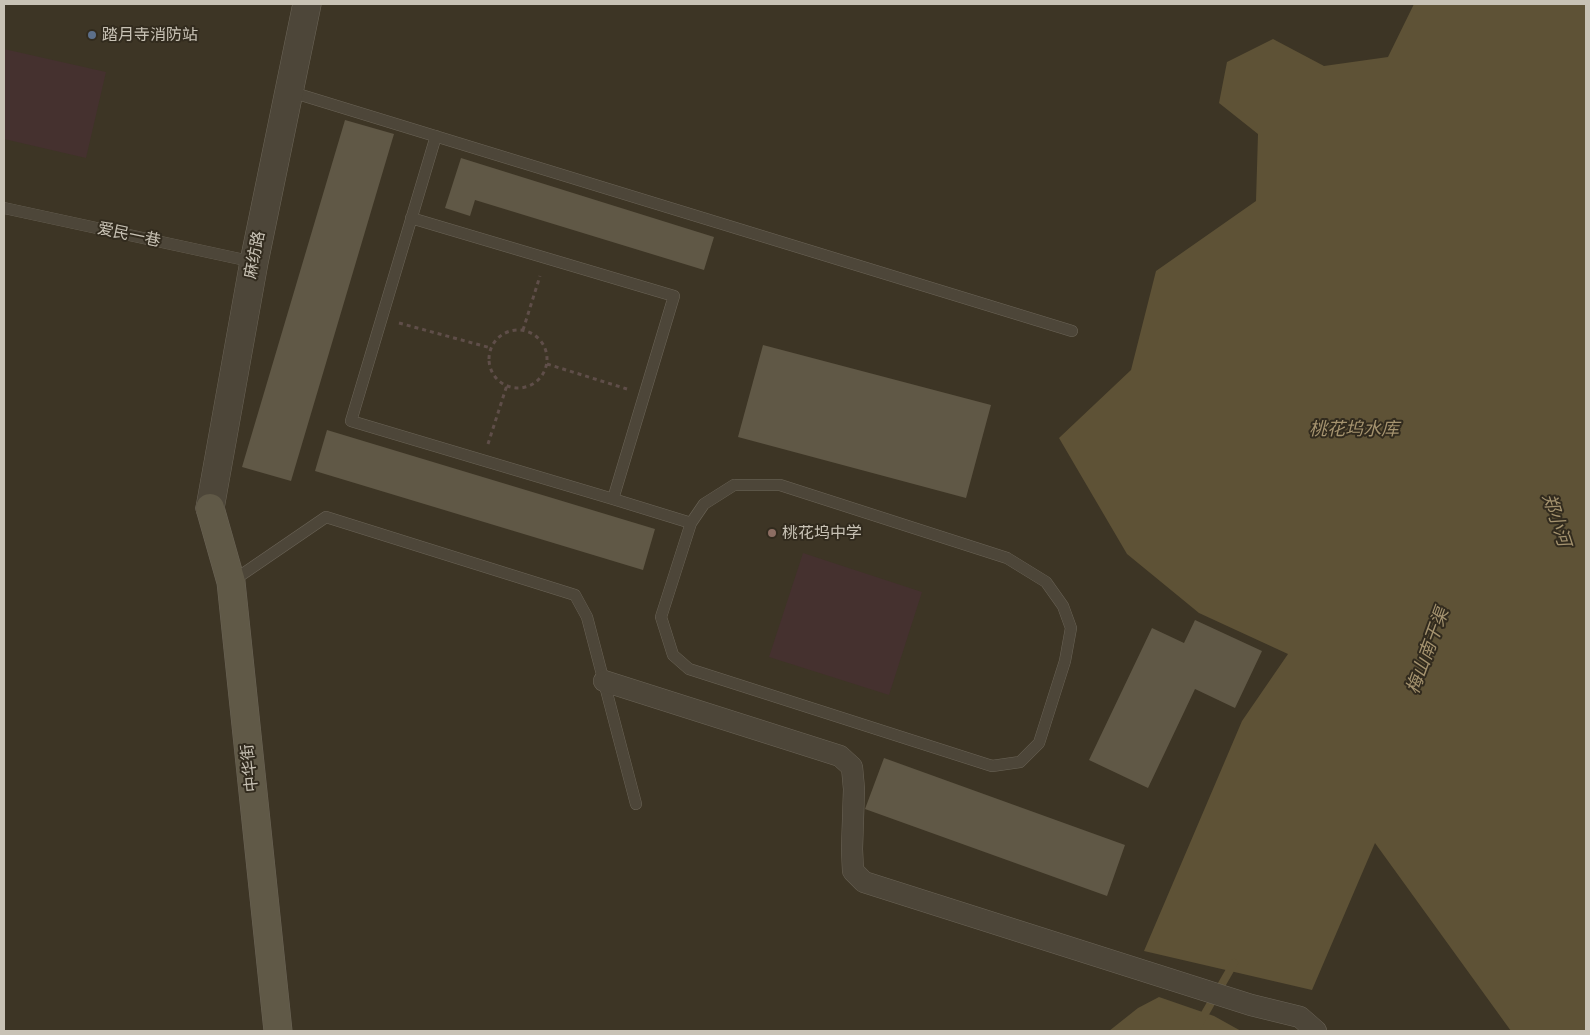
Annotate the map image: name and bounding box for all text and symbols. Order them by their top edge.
place label: 踏月寺消防站 [102,25,198,45]
marker: 踏月寺消防站 [86,29,98,41]
street label: 爱民一巷 [96,219,162,251]
street label: 麻纺路 [241,230,269,280]
water label: 桃花坞水库 [1309,419,1399,441]
water label: 郑小河 [1537,491,1575,549]
place label: 桃花坞中学 [782,523,862,543]
marker: 桃花坞中学 [766,527,778,539]
water label: 梅山南干渠 [1402,605,1454,697]
street label: 中华街 [238,743,262,793]

